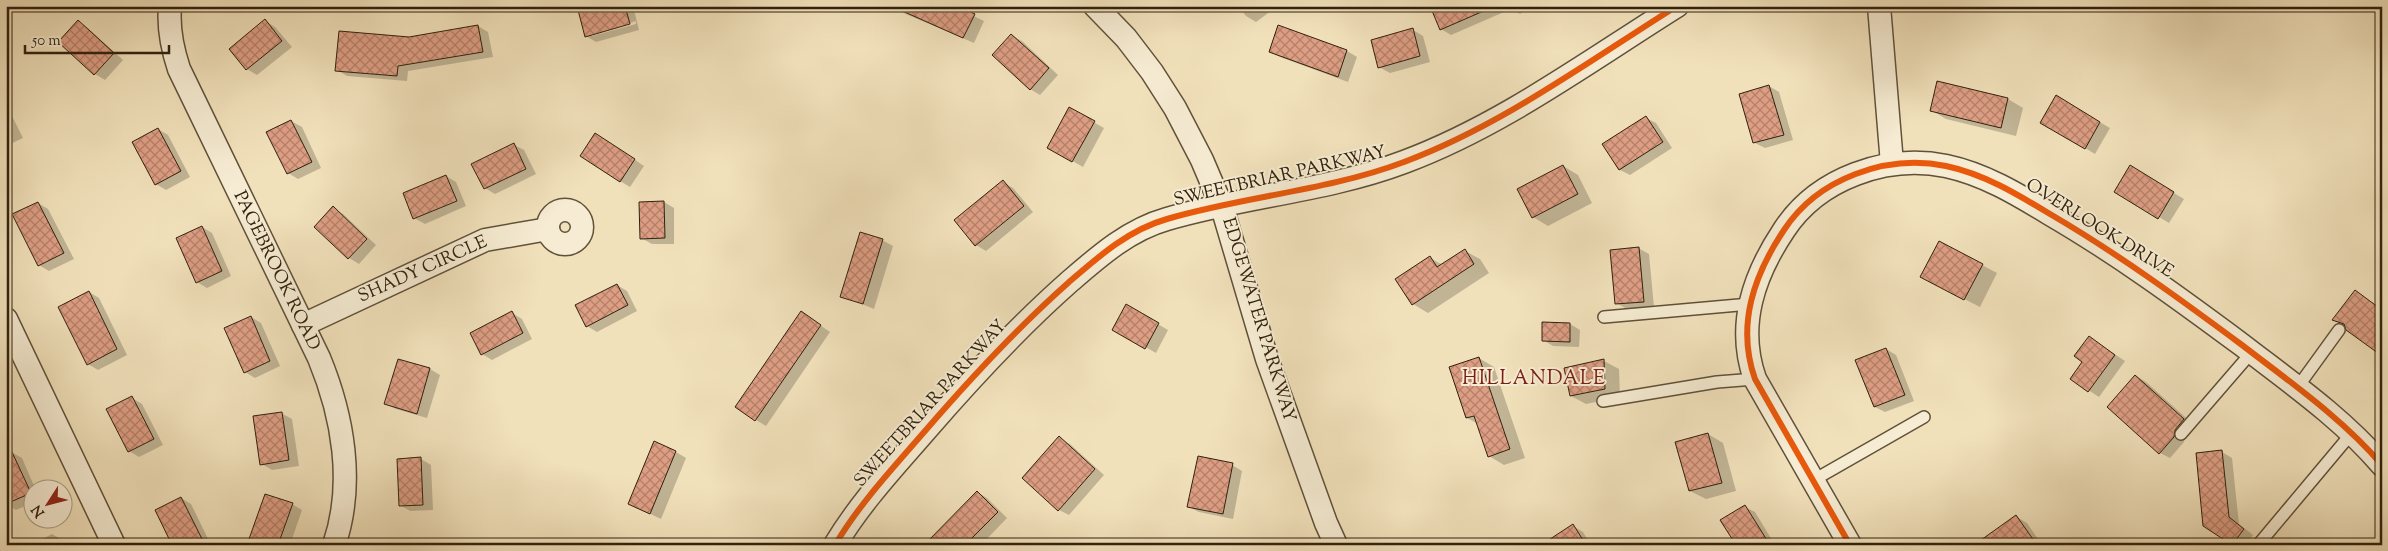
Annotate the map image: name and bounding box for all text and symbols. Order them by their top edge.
scale bar [25,22,169,54]
text: 50 m [31,31,61,52]
street label: SWEETBRIAR PARKWAY [1171,140,1389,214]
street label: OVERLOOK DRIVE [2020,173,2178,285]
street label: PAGEBROOK ROAD [226,187,326,355]
street label: EDGEWATER PARKWAY [1215,215,1302,426]
street label: SHADY CIRCLE [354,230,492,310]
street label: SWEETBRIAR PARKWAY [849,314,1013,493]
district label: HILLANDALE [1462,365,1606,394]
north arrow [22,478,72,528]
text: N [28,500,50,521]

